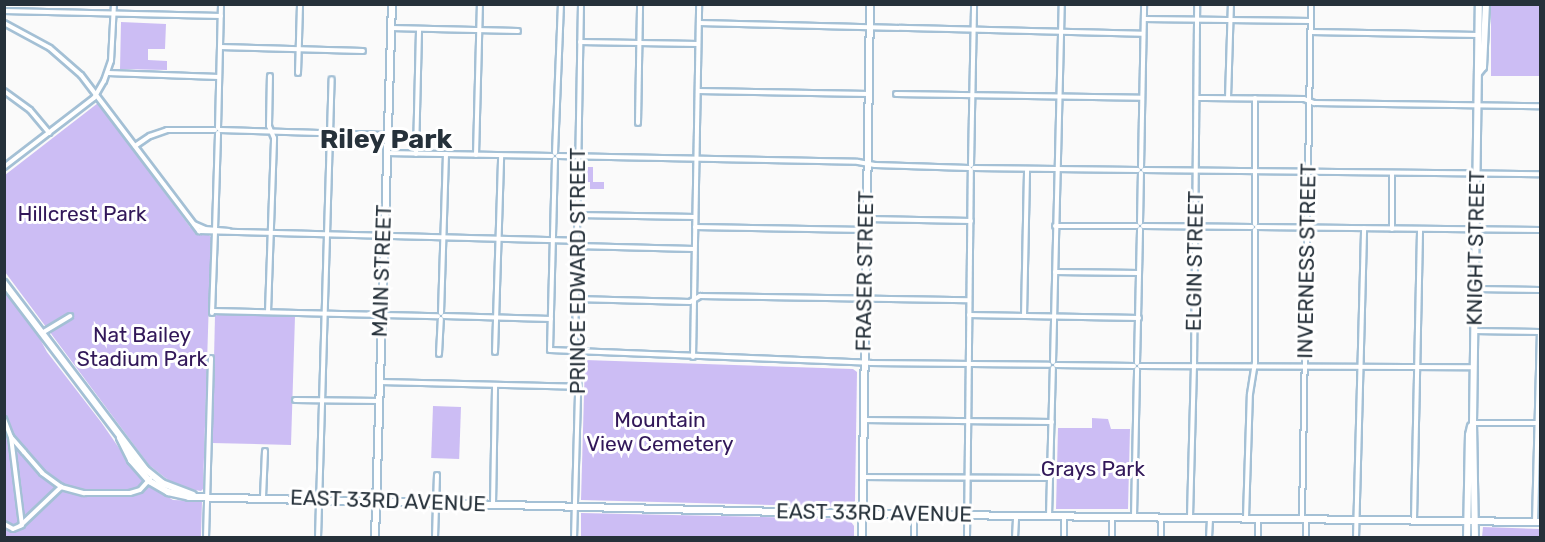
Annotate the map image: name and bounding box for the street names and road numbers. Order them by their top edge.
street label: PRINCE EDWARD STREET [565,148,591,394]
street label: INVERNESS STREET [1293,163,1321,359]
street label: KNIGHT STREET [1462,170,1490,326]
street label: FRASER STREET [851,190,879,352]
street label: ELGIN STREET [1181,191,1209,331]
street label: MAIN STREET [367,204,397,338]
street label: EAST 33RD AVENUE [289,485,487,517]
street label: EAST 33RD AVENUE [775,499,973,527]

